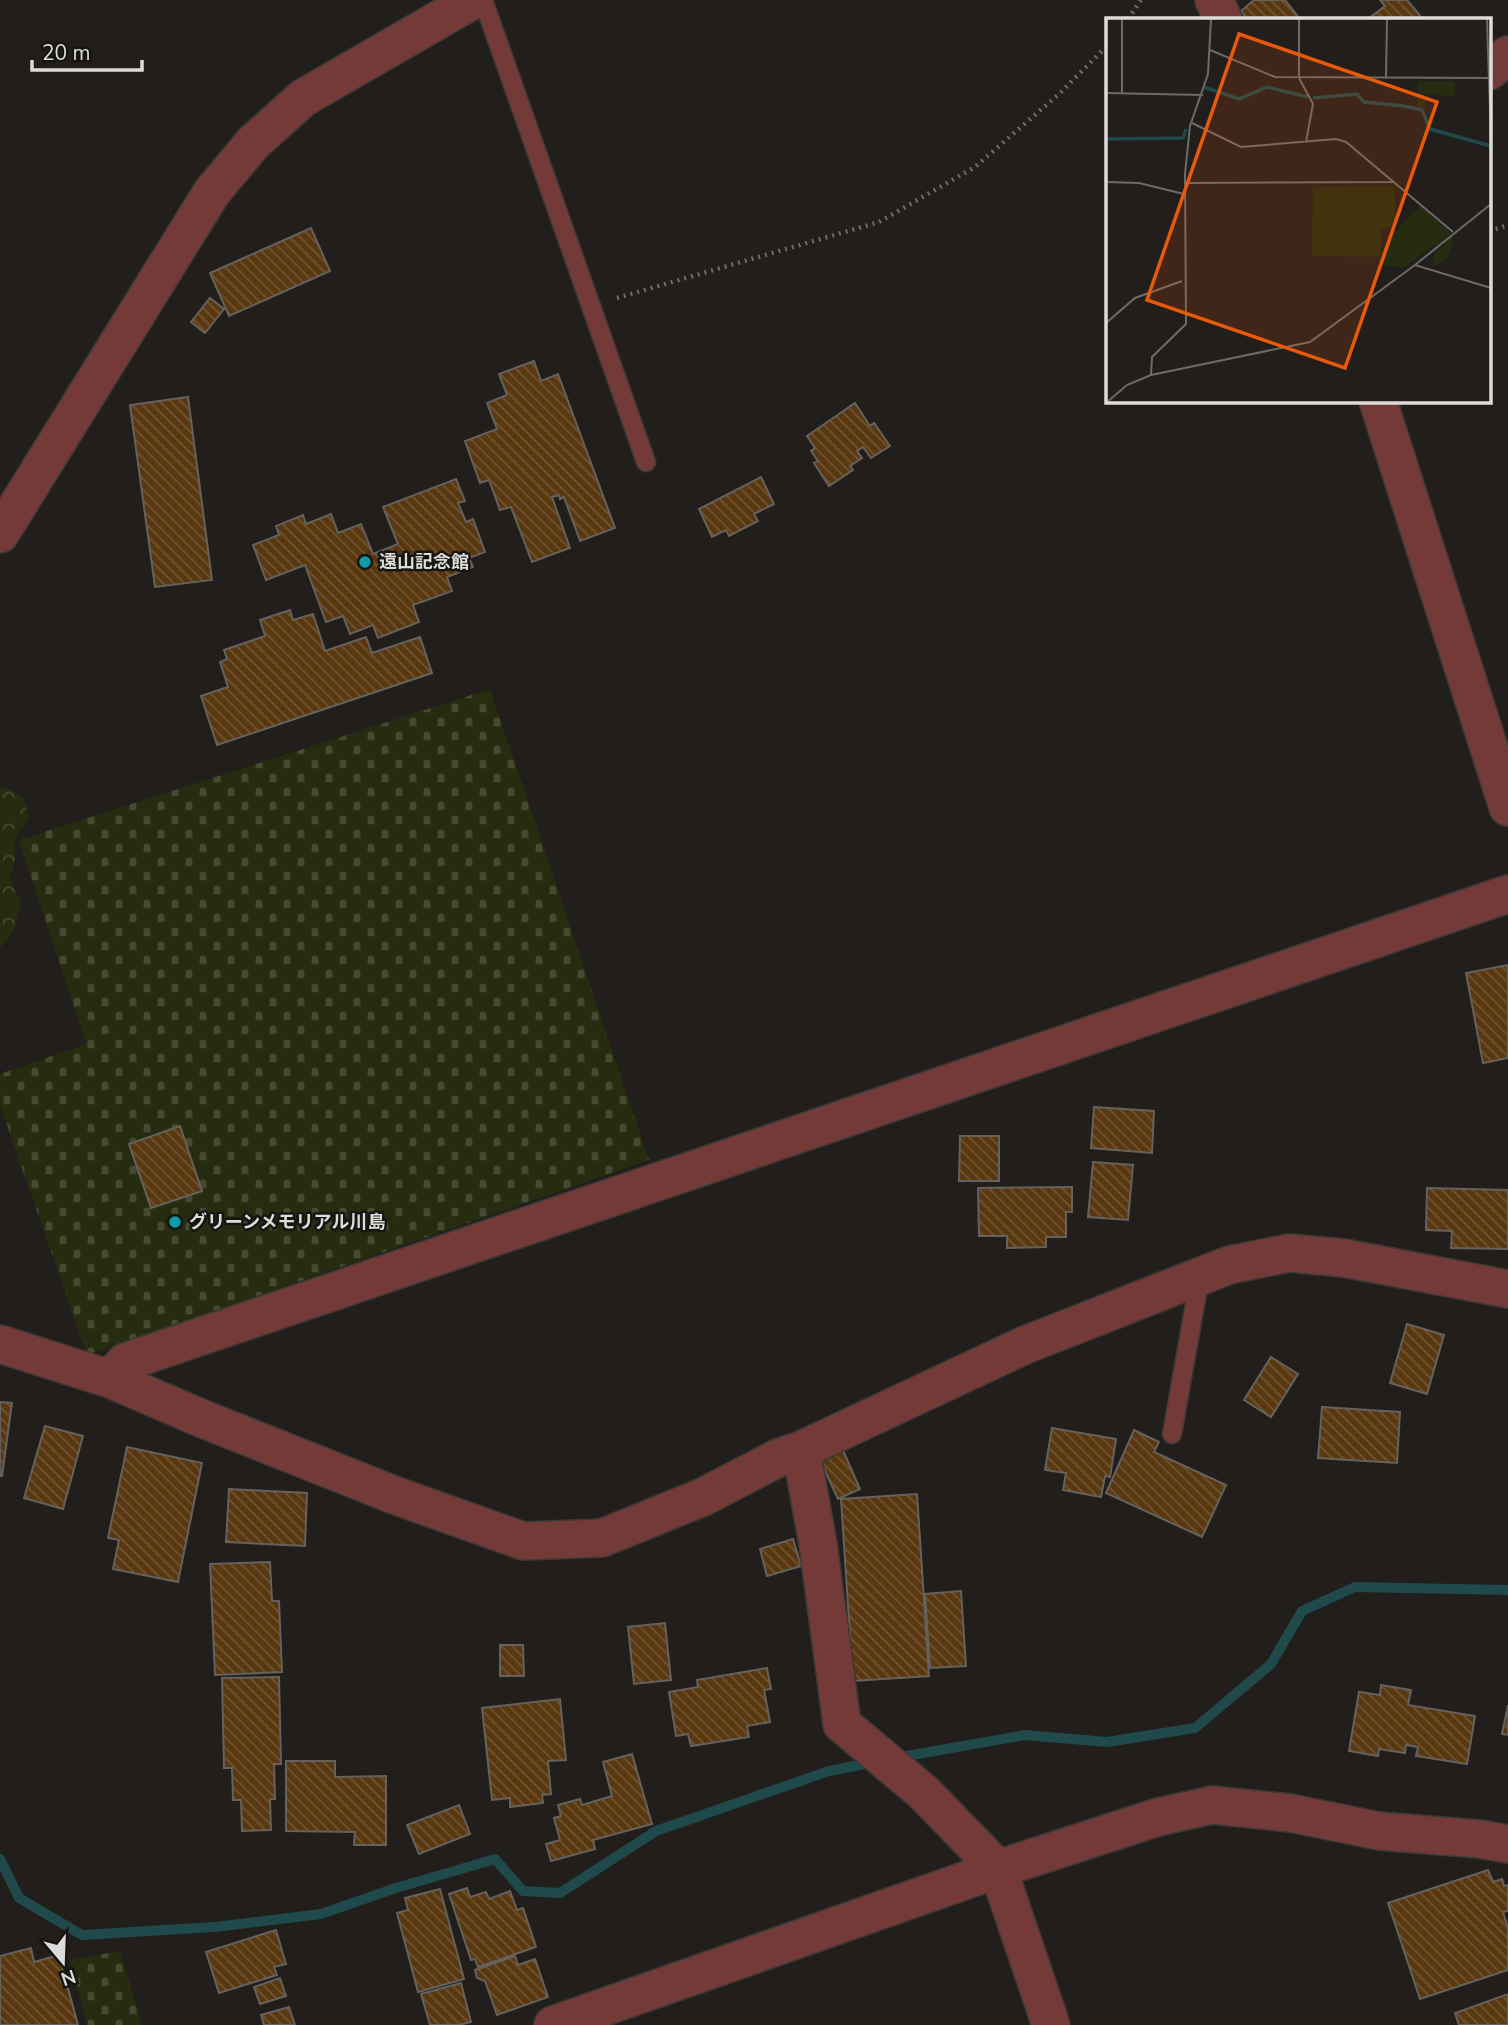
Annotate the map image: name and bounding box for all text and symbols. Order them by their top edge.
inset map [1106,18,1490,402]
scale bar [32,28,142,72]
text: 20 m [42,39,91,67]
place label: 遠山記念館 [379,550,469,574]
marker: 遠山記念館 [357,554,373,570]
place label: グリーンメモリアル川島 [189,1210,385,1234]
marker: グリーンメモリアル川島 [167,1214,183,1230]
north arrow [28,1927,98,1997]
text: N [57,1963,79,1992]

